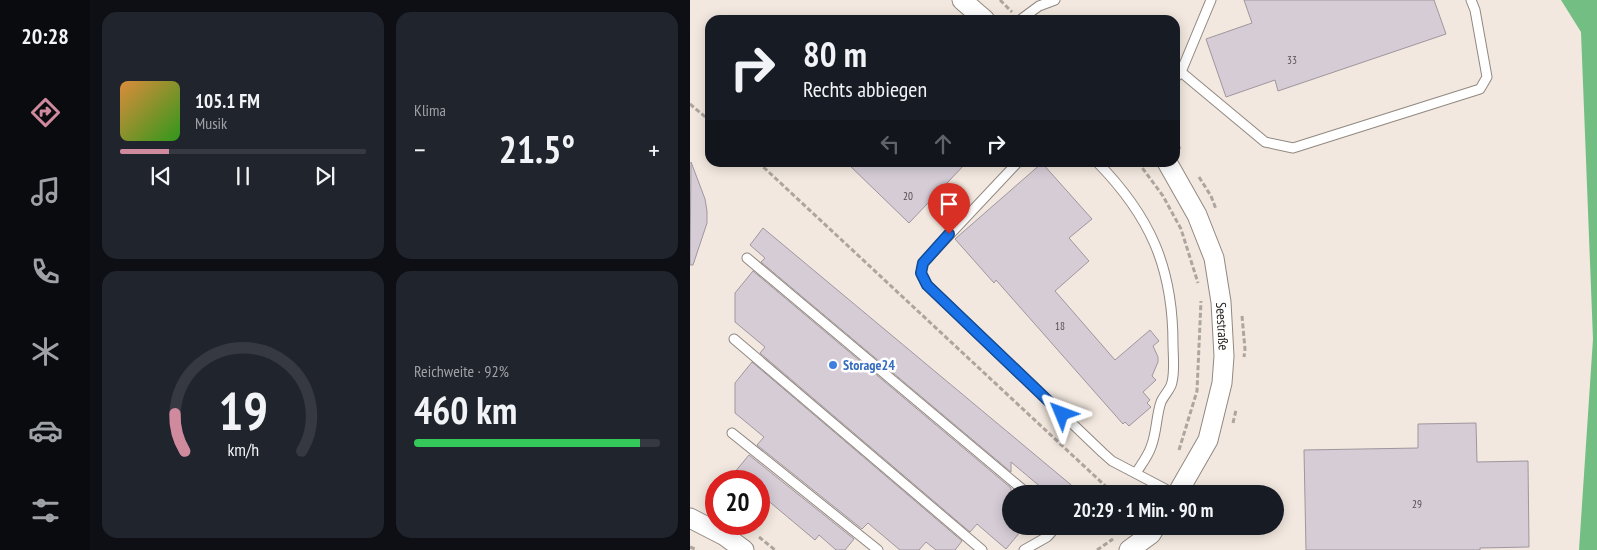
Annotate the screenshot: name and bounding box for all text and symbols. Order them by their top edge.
text: 20:28 [21,22,69,50]
text: 80 m [803,31,867,77]
icon: right [720,35,785,100]
house number: 33 [1287,53,1297,67]
text: Rechts abbiegen [803,75,927,103]
text: 105.1 FM [195,89,260,113]
icon: directions [28,95,63,130]
text: Klima [414,100,446,120]
text: Musik [195,113,227,133]
text: 21.5° [499,124,575,173]
icon: left [876,130,904,158]
icon: ahead [929,130,957,158]
icon: right [982,130,1010,158]
text: − [414,131,426,168]
text: + [648,131,660,168]
icon: previous [147,162,175,190]
icon: pause [229,162,257,190]
icon: next [311,162,339,190]
icon: music [28,174,63,209]
pin [928,183,970,234]
house number: 20 [903,189,913,203]
icon: arrive [935,190,963,218]
icon: phone [28,254,63,289]
street label: Seestraße [1212,302,1233,351]
house number: 18 [1055,319,1065,333]
icon: climate [28,334,63,369]
place label: Storage24 [843,356,895,374]
marker: Storage24 [827,359,839,371]
text: Reichweite · 92% [414,361,509,381]
text: 19 [218,377,268,444]
text: 460 km [414,385,517,434]
position arrow [1035,387,1087,439]
icon: car [28,413,63,448]
text: km/h [227,438,259,461]
speed limit sign: 20 [705,470,770,535]
icon: filters [28,493,63,528]
house number: 29 [1412,497,1422,511]
text: 20:29 · 1 Min. · 90 m [1073,498,1213,522]

